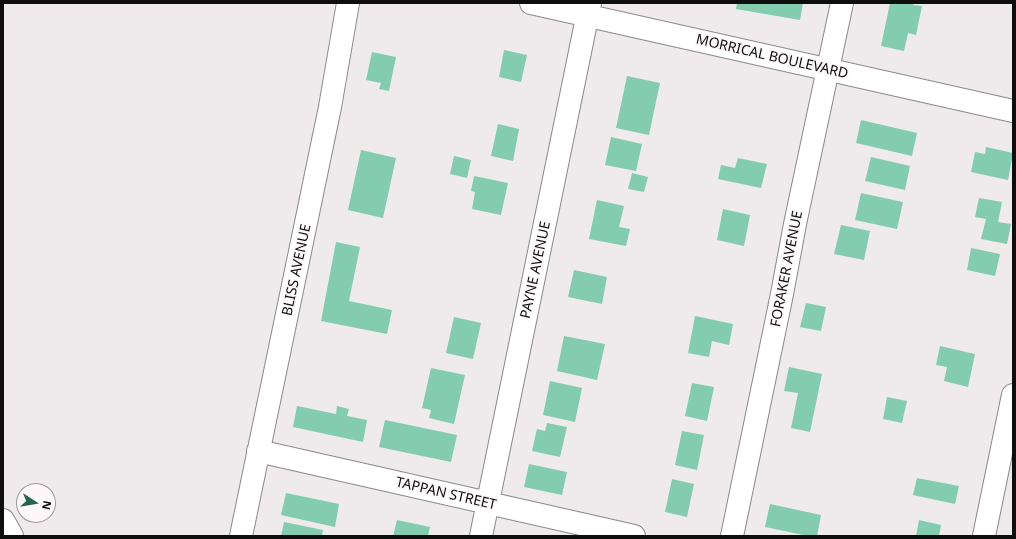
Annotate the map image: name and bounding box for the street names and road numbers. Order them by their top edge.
street label: MORRICAL BOULEVARD [694,31,850,83]
street label: FORAKER AVENUE [768,210,806,328]
street label: PAYNE AVENUE [517,220,555,320]
street label: BLISS AVENUE [279,223,315,317]
street label: TAPPAN STREET [394,474,498,514]

